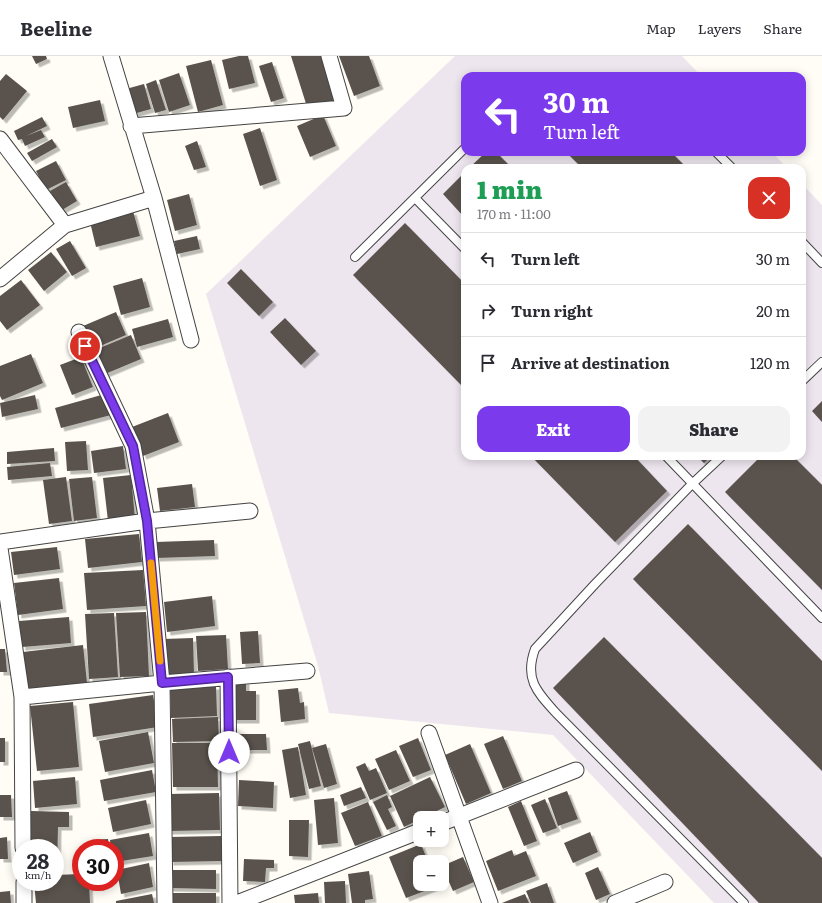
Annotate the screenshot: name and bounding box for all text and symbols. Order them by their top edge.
text: Beeline [20,14,92,42]
text: Map [646,18,676,38]
text: Layers [698,18,741,38]
text: Share [763,18,802,38]
text: 30 m [543,80,609,122]
icon: left [477,88,529,140]
text: Turn left [543,118,620,145]
text: 1 min [477,171,542,206]
button: close [748,177,790,219]
text: 170 m · 11:00 [477,204,551,223]
text: Turn left [511,247,580,270]
text: 30 m [756,247,790,270]
icon: left [477,248,499,270]
text: Turn right [511,299,593,322]
text: 20 m [756,299,790,322]
icon: right [477,300,499,322]
pin [68,329,102,363]
icon: arrive [74,335,96,357]
text: Arrive at destination [511,351,670,374]
text: 120 m [750,351,790,374]
icon: arrive [477,352,499,374]
button: Exit [477,406,630,452]
button: Share [638,406,790,452]
position arrow [208,731,250,773]
map controls [413,811,449,891]
button: + [413,811,449,847]
speed limit sign: 30 [72,839,124,891]
text: 28 [27,845,49,875]
button: − [413,855,449,891]
text: km/h [25,867,51,882]

